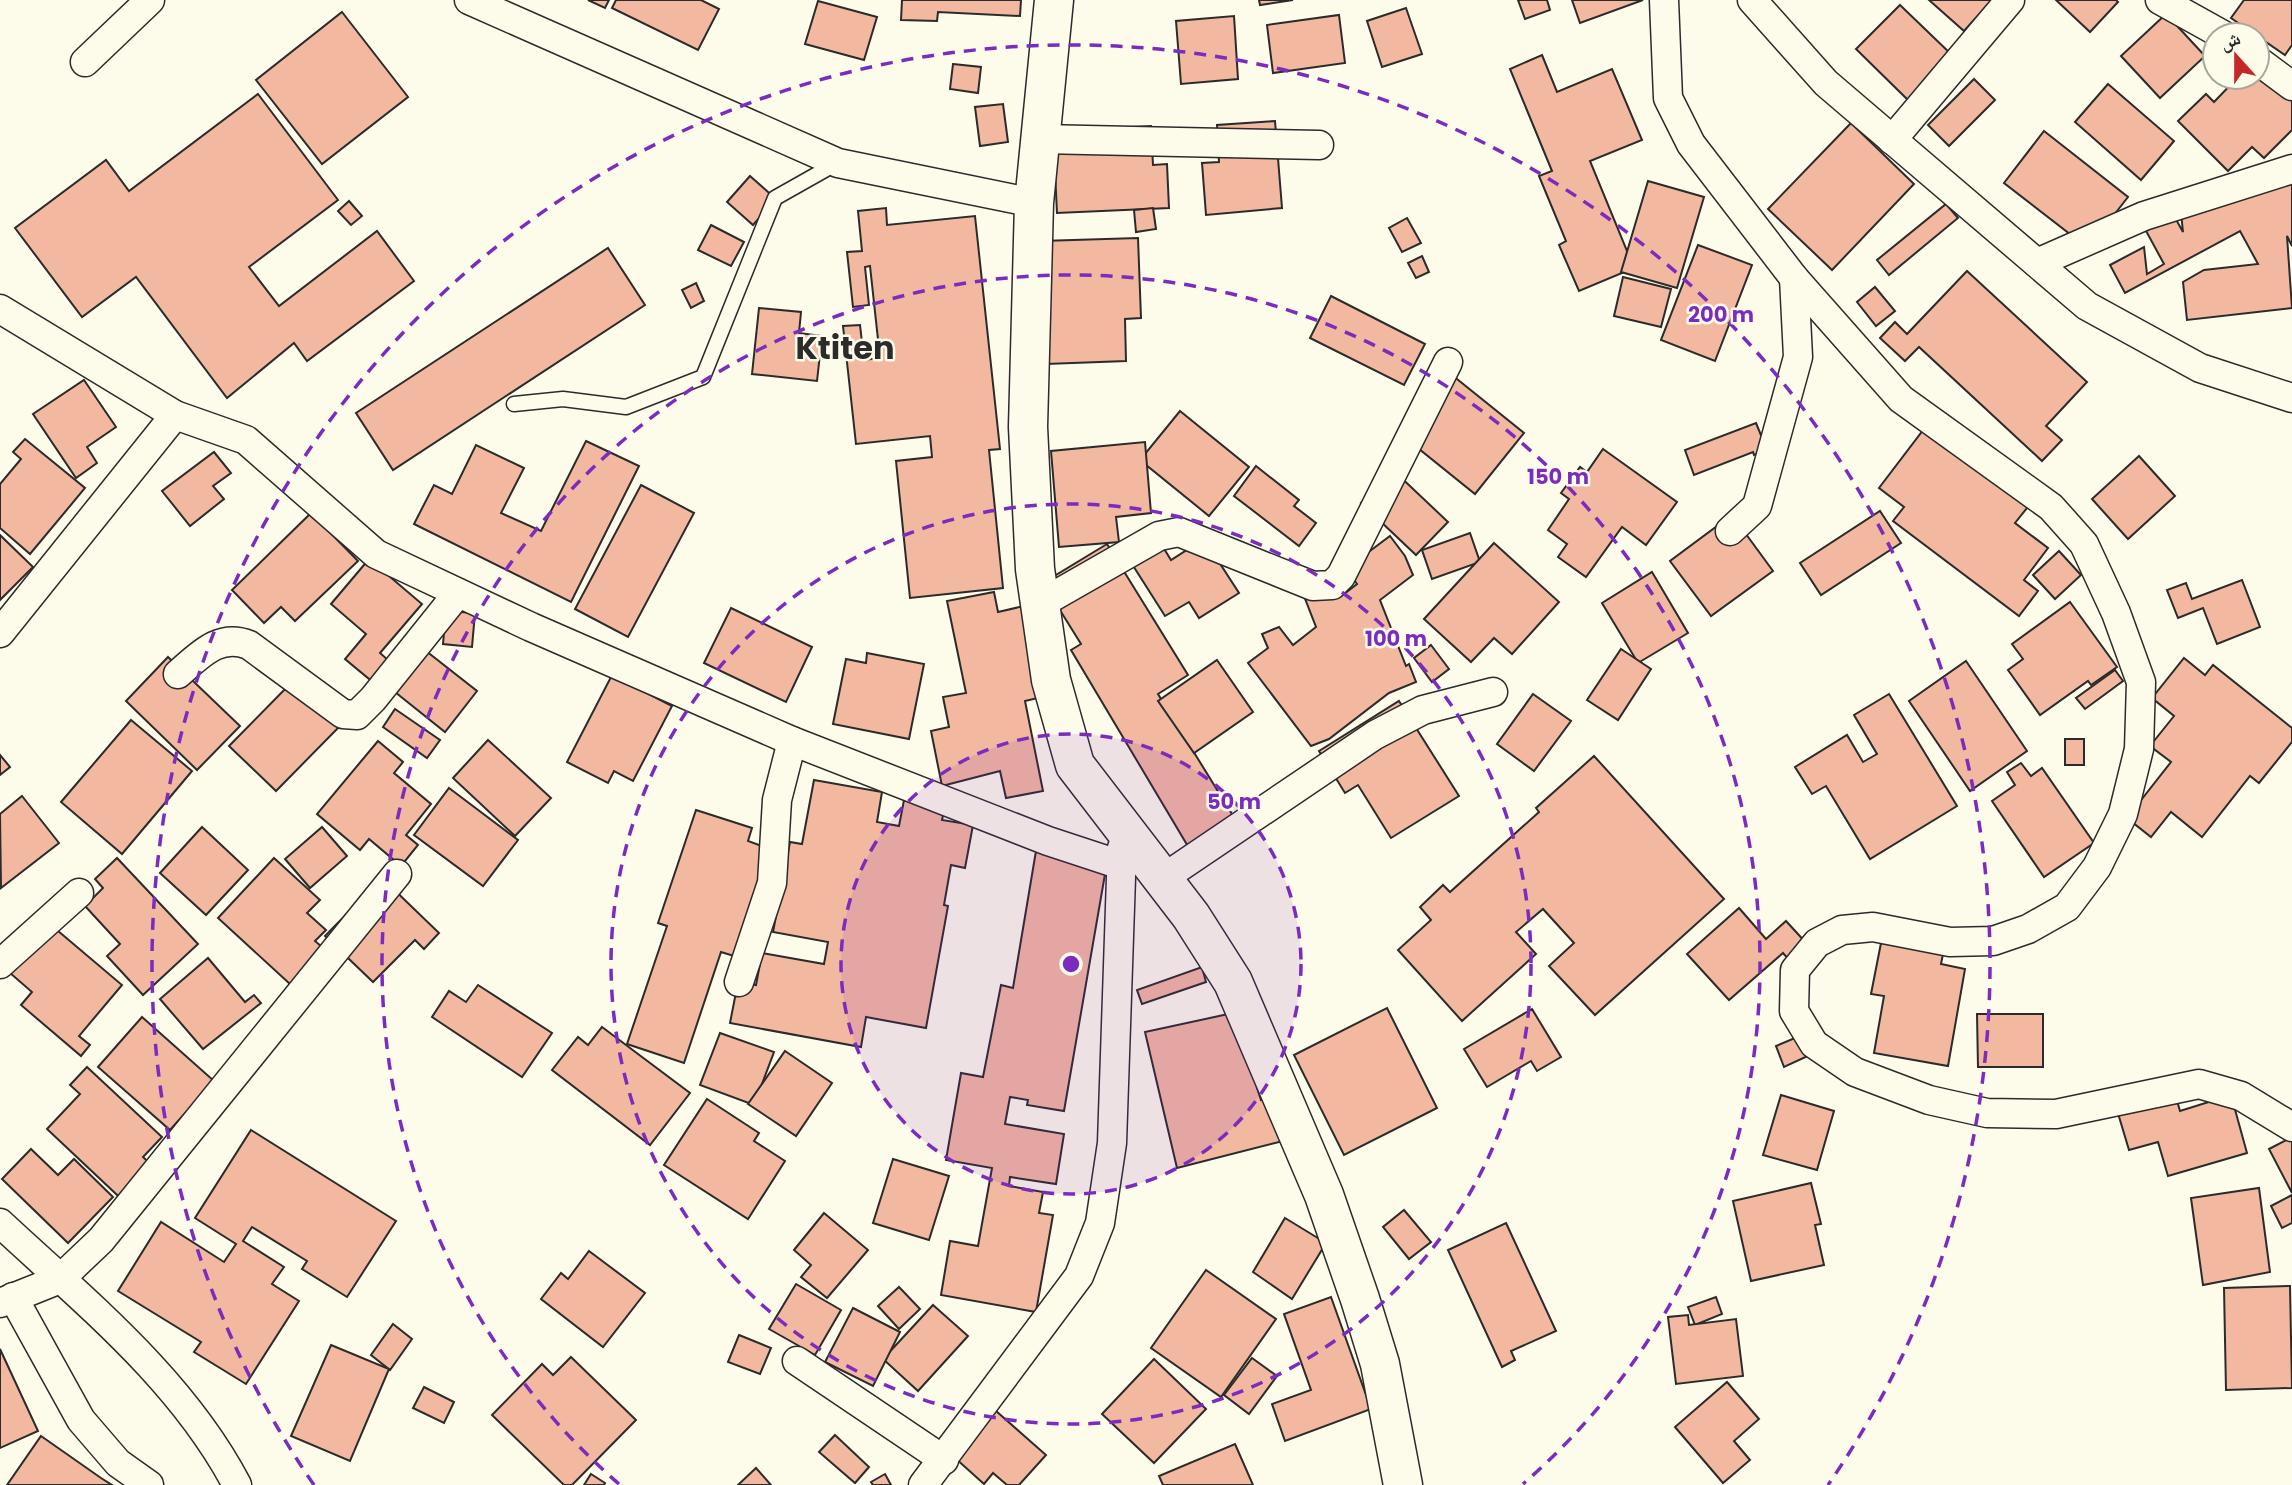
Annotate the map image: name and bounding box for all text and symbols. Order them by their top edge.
north arrow [2201,21,2271,91]
text: ش [2216,24,2244,57]
text: 200 m [1688,300,1754,329]
district label: Ktiten [795,325,895,370]
text: 150 m [1527,462,1589,491]
text: 100 m [1365,624,1427,653]
text: 50 m [1207,787,1261,816]
centre of rings [1059,952,1083,976]

